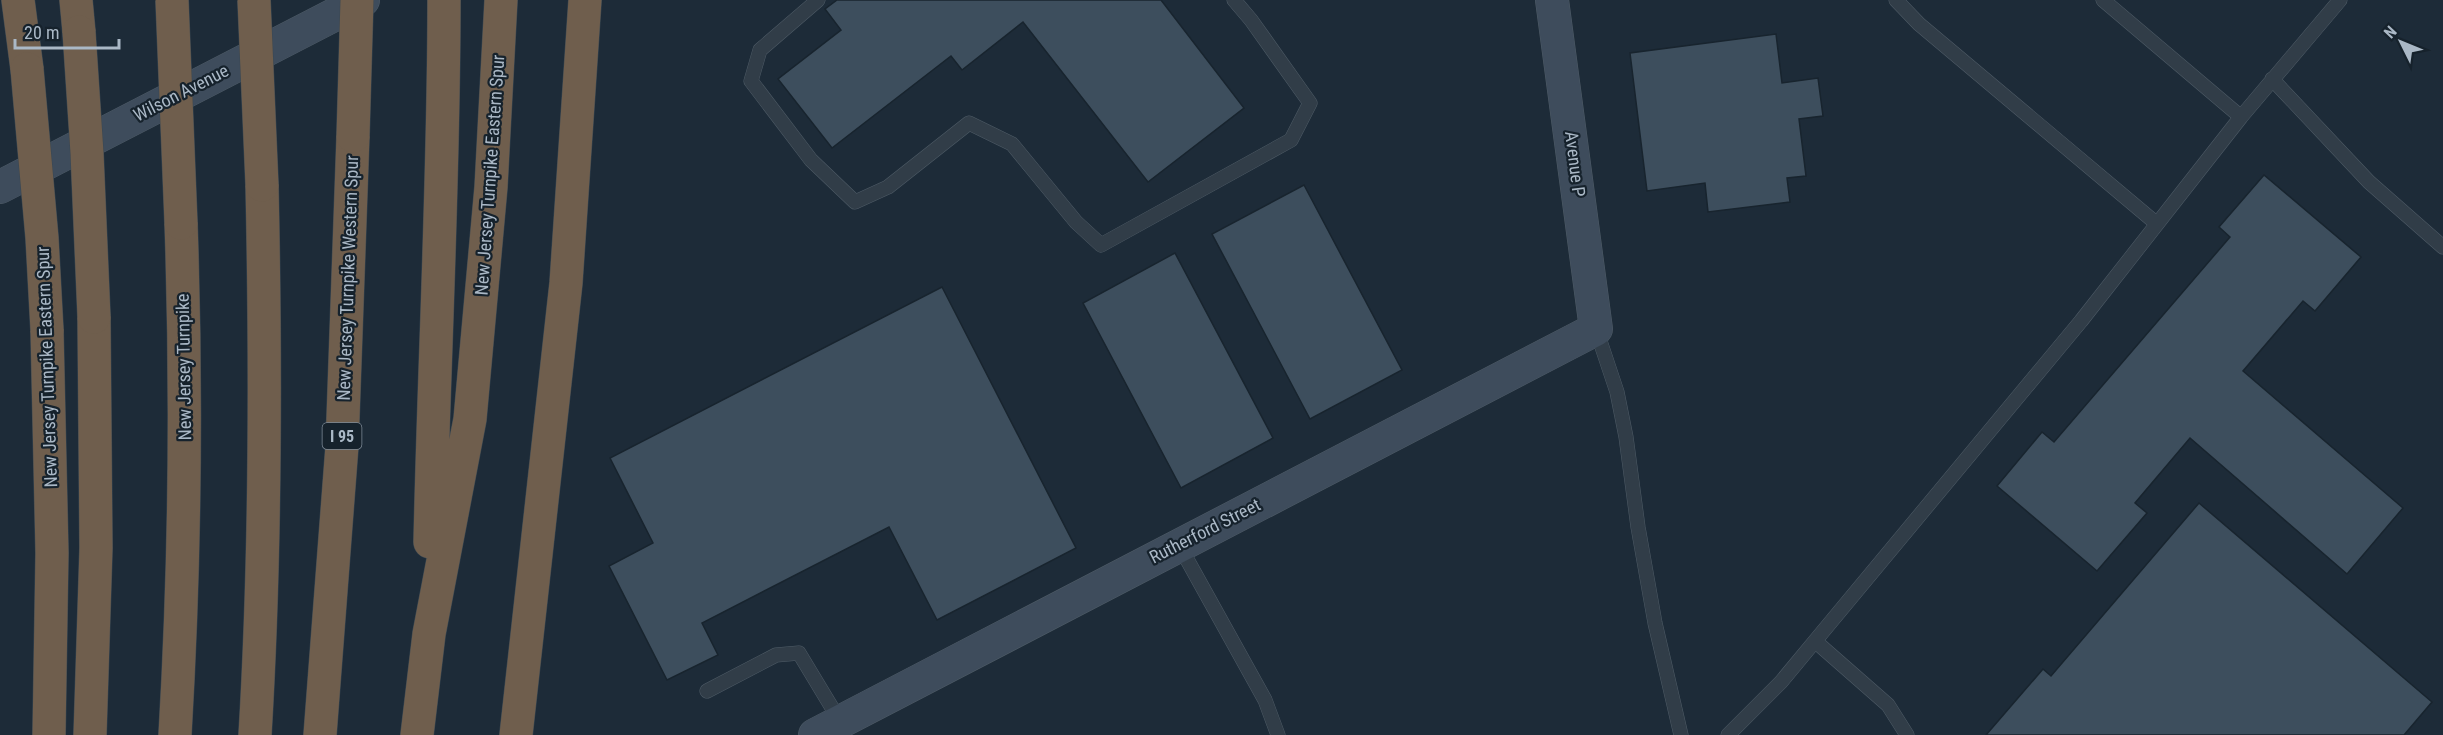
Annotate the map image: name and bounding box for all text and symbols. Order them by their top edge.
scale bar [15,12,118,50]
north arrow [2371,12,2431,72]
text: 20 m [24,22,59,43]
text: N [2380,22,2401,42]
street label: New Jersey Turnpike Eastern Spur [471,53,508,296]
street label: Wilson Avenue [130,60,232,125]
street label: Avenue P [1561,130,1590,198]
street label: New Jersey Turnpike Western Spur [333,154,362,401]
street label: New Jersey Turnpike Eastern Spur [32,246,61,488]
street label: New Jersey Turnpike [172,294,195,441]
road number: I 95 [322,423,362,449]
street label: Rutherford Street [1146,494,1264,568]

